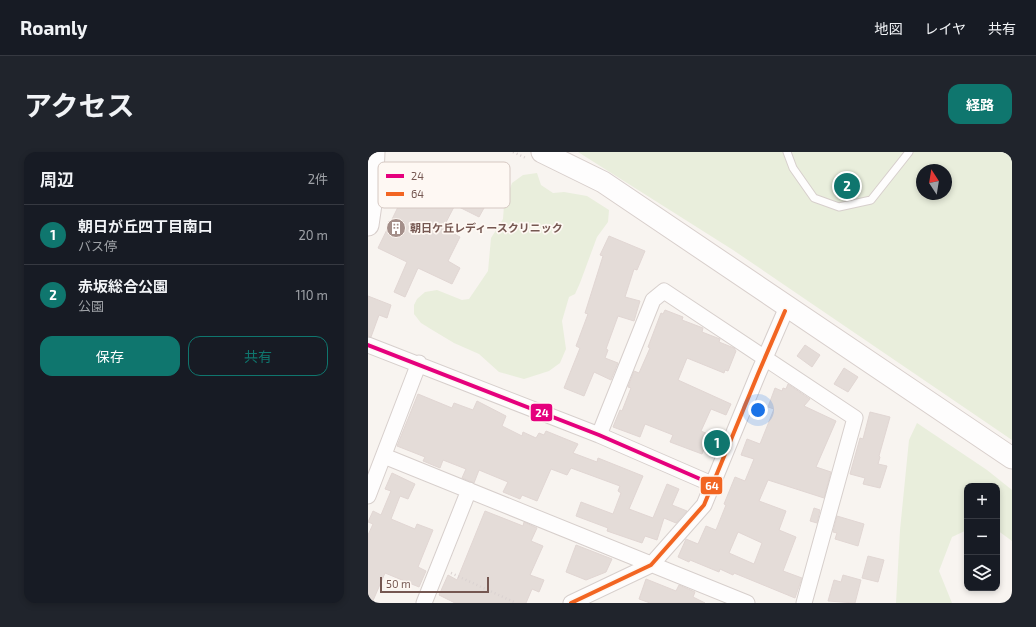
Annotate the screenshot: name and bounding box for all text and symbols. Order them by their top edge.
text: Roamly [20,16,87,39]
text: 地図 [874,20,902,37]
text: レイヤ [924,20,966,37]
text: 共有 [988,20,1016,37]
button: 経路 [948,84,1012,124]
text: アクセス [24,88,135,122]
legend [378,162,510,208]
north arrow [916,164,952,200]
text: 周辺 [40,169,74,189]
text: 24 [411,169,424,182]
text: 2件 [308,171,328,187]
pin: 2 [834,171,860,201]
text: 64 [411,187,424,200]
text: 朝日が丘四丁目南口 [78,217,213,235]
building icon: 朝日ケ丘レディースクリニック [385,217,407,239]
place label: 朝日ケ丘レディースクリニック [410,221,563,234]
text: 1 [50,227,56,243]
text: 20 m [299,227,328,243]
text: バス停 [78,238,117,254]
text: 赤坂総合公園 [78,277,168,295]
text: 2 [49,287,57,303]
text: 110 m [296,287,328,303]
text: 公園 [78,298,104,314]
button: 保存 [40,336,180,376]
button: 共有 [188,336,328,376]
your location [748,400,768,420]
line badge: 24 [530,403,553,422]
text: 24 [535,406,549,419]
pin: 1 [704,428,730,458]
line badge: 64 [700,476,723,495]
text: 64 [705,479,719,492]
map controls [964,483,1000,591]
button: + [964,483,1000,519]
button: − [964,519,1000,555]
button: layers [964,555,1000,591]
scale bar [380,575,489,594]
text: 50 m [386,577,411,590]

